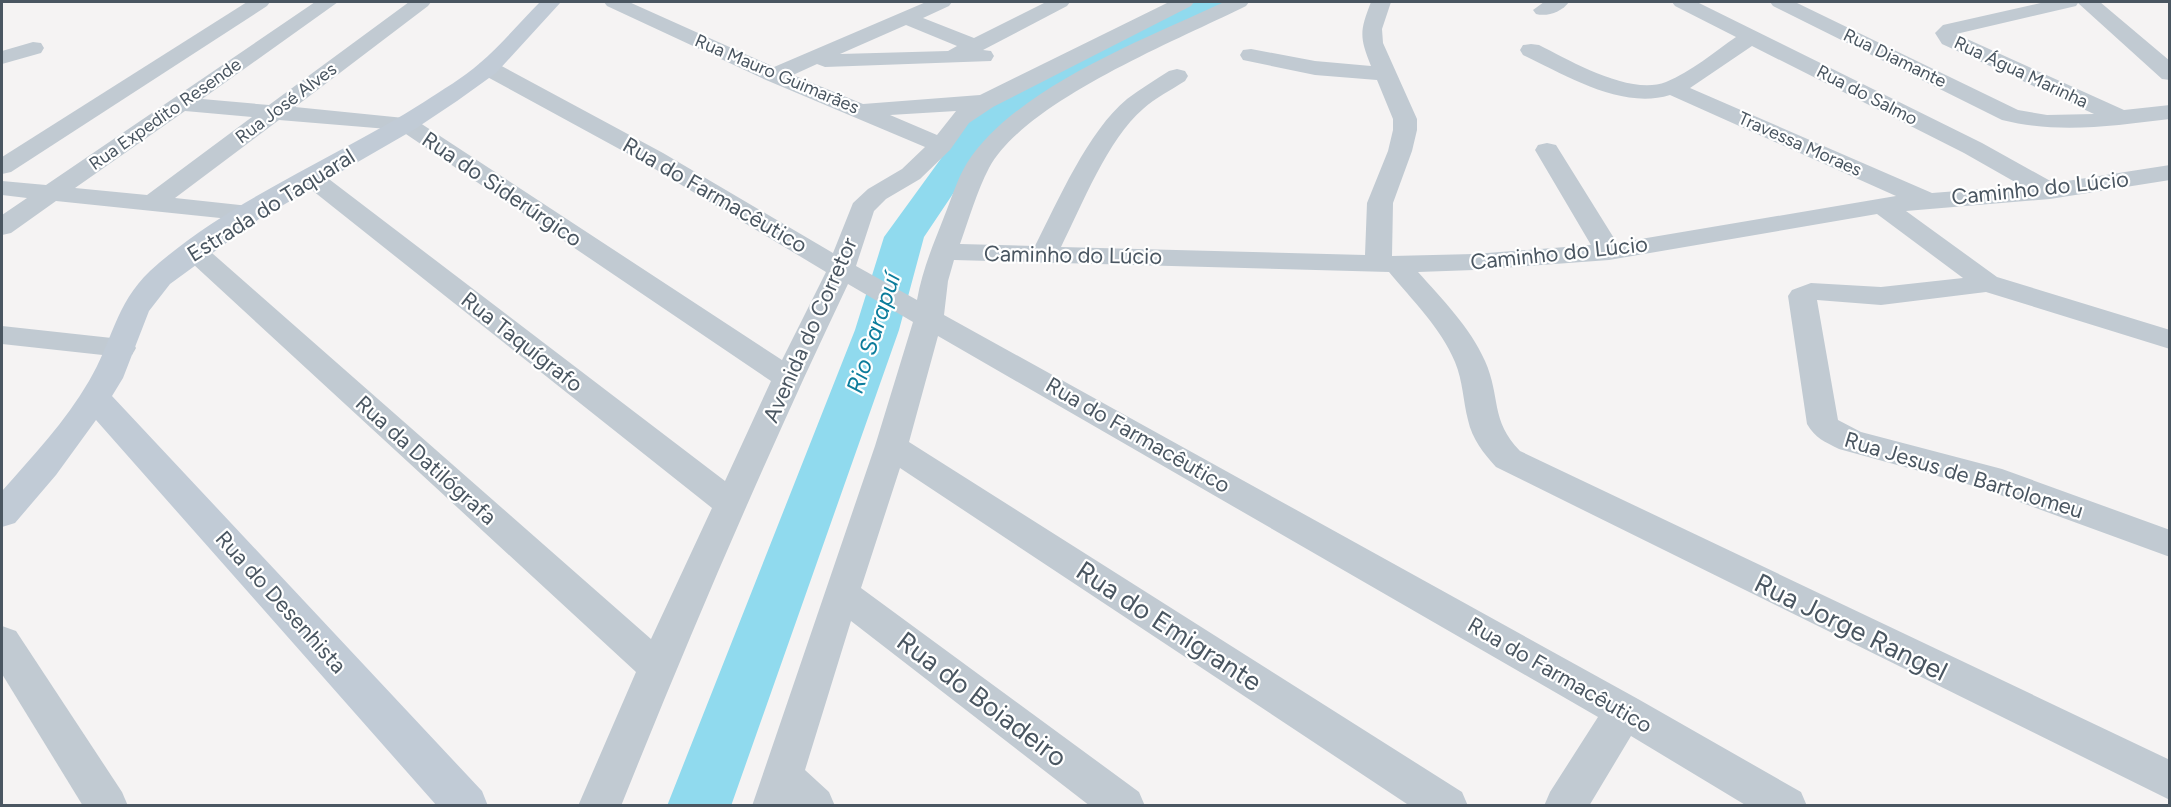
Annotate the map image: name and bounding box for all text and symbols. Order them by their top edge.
street label: Rua Diamante [1840,24,1950,92]
street label: Rua Mauro Guimarães [692,29,862,119]
street label: Rua Água Marinha [1951,31,2091,113]
street label: Rua Expedito Resende [85,53,245,175]
street label: Rua José Alves [231,58,341,148]
street label: Rua do Salmo [1813,60,1921,130]
street label: Travessa Moraes [1735,107,1865,181]
street label: Rua do Siderúrgico [417,125,587,253]
street label: Rua do Farmacêutico [618,131,812,259]
street label: Estrada do Taquaral [182,143,360,267]
street label: Caminho do Lúcio [1950,165,2130,211]
street label: Caminho do Lúcio [1469,230,1649,276]
street label: Avenida do Corretor [757,233,863,427]
street label: Caminho do Lúcio [984,240,1162,270]
water label: Rio Sarapuí [840,266,907,397]
street label: Rua Taquígrafo [456,286,588,398]
street label: Rua do Farmacêutico [1041,371,1235,499]
street label: Rua da Datilógrafa [350,390,502,530]
street label: Rua Jesus de Bartolomeu [1841,426,2087,524]
street label: Rua do Desenhista [210,525,352,679]
street label: Rua do Emigrante [1070,554,1268,698]
street label: Rua Jorge Rangel [1749,566,1953,688]
street label: Rua do Farmacêutico [1463,611,1657,739]
street label: Rua do Boiadeiro [890,624,1074,774]

